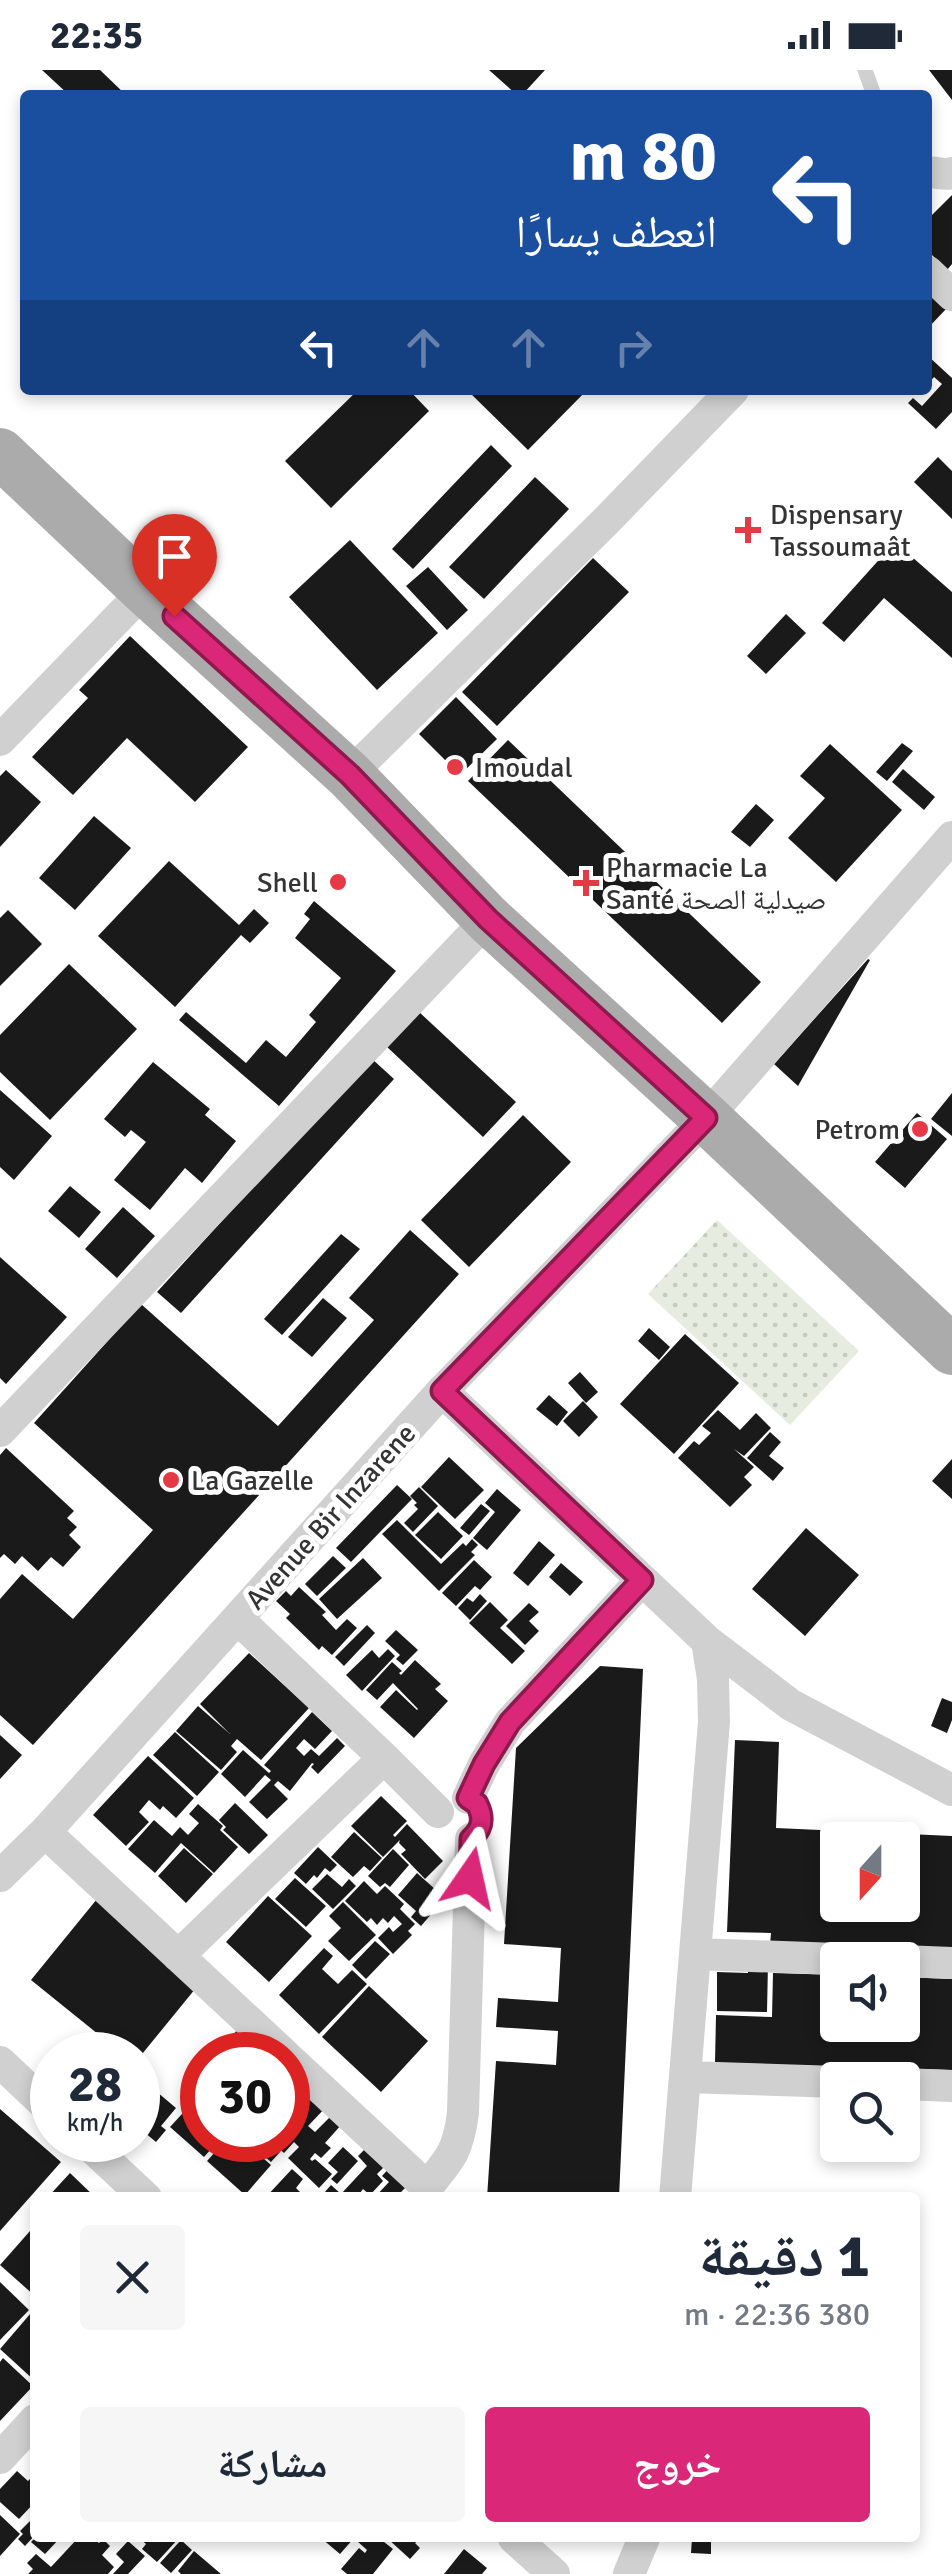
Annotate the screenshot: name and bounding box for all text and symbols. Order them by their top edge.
text: 22:35 [50,12,143,59]
text: 80 m [569,113,717,199]
icon: left [752,130,882,260]
text: انعطف يسارًا [516,205,717,260]
icon: left [291,320,346,375]
icon: ahead [396,320,451,375]
icon: ahead [501,320,556,375]
icon: right [606,320,661,375]
place label: Dispensary Tassoumaât [770,498,911,564]
pin [132,514,217,617]
marker: Dispensary Tassoumaât [735,517,761,543]
icon: arrive [147,529,202,584]
place label: Imoudal [475,751,573,785]
marker: Imoudal [444,756,466,778]
place label: Pharmacie La Santé صيدلية الصحة [606,851,827,917]
place label: Shell [257,866,318,900]
marker: Shell [327,871,349,893]
marker: Pharmacie La Santé صيدلية الصحة [575,872,597,894]
place label: Petrom [814,1113,900,1147]
marker: Petrom [909,1118,931,1140]
street label: Avenue Bir Inzarene [238,1417,423,1616]
place label: La Gazelle [191,1464,314,1498]
marker: La Gazelle [160,1469,182,1491]
north arrow [820,1822,920,1922]
map controls [820,1822,920,2162]
position arrow [418,1826,522,1930]
button: sound [820,1942,920,2042]
speed limit sign: 30 [180,2032,310,2162]
text: 28 [68,2054,122,2116]
button: search [820,2062,920,2162]
text: km/h [67,2107,123,2138]
text: 1 دقيقة [698,2220,870,2294]
button: close [80,2225,185,2330]
text: 380 m · 22:36 [684,2295,870,2334]
button: مشاركة [80,2407,465,2522]
button: خروج [485,2407,870,2522]

